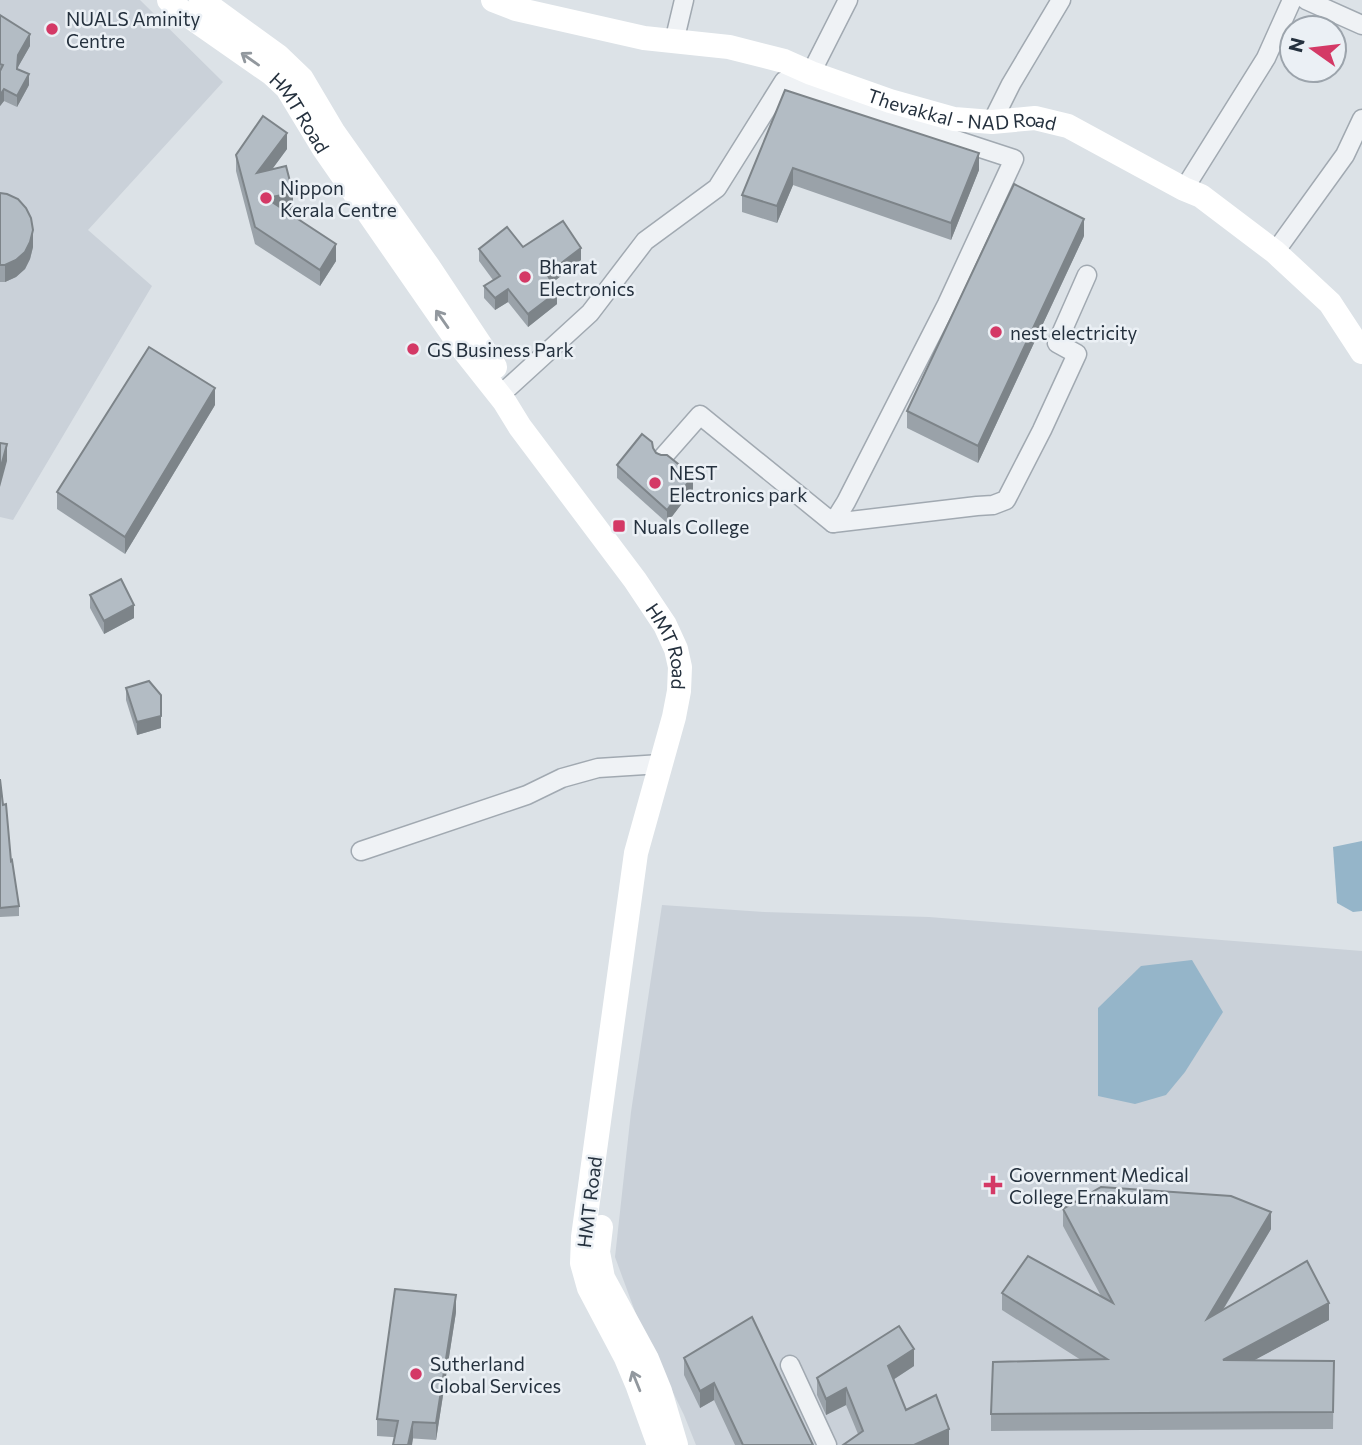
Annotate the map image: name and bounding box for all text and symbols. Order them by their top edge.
place label: NUALS Aminity Centre [66,7,201,52]
north arrow [1278,14,1348,84]
marker: NUALS Aminity Centre [44,21,60,37]
text: N [1283,35,1309,54]
one-way arrow [241,52,260,66]
street label: HMT Road [266,67,335,157]
street label: Thevakkal - NAD Road [865,83,1059,134]
place label: Nippon Kerala Centre [280,176,397,221]
marker: Nippon Kerala Centre [258,190,274,206]
place label: Bharat Electronics [539,255,635,300]
marker: Bharat Electronics [517,269,533,285]
one-way arrow [435,310,449,329]
place label: nest electricity [1010,321,1138,344]
marker: nest electricity [988,324,1004,340]
place label: GS Business Park [427,338,574,361]
marker: GS Business Park [405,341,421,357]
place label: NEST Electronics park [669,461,807,506]
marker: NEST Electronics park [647,475,663,491]
place label: Nuals College [633,515,749,538]
marker: Nuals College [611,518,627,534]
street label: HMT Road [642,598,692,690]
street label: HMT Road [572,1155,606,1249]
place label: Government Medical College Ernakulam [1009,1163,1189,1208]
marker: Government Medical College Ernakulam [983,1175,1003,1195]
place label: Sutherland Global Services [430,1352,561,1397]
marker: Sutherland Global Services [408,1366,424,1382]
one-way arrow [628,1371,641,1392]

